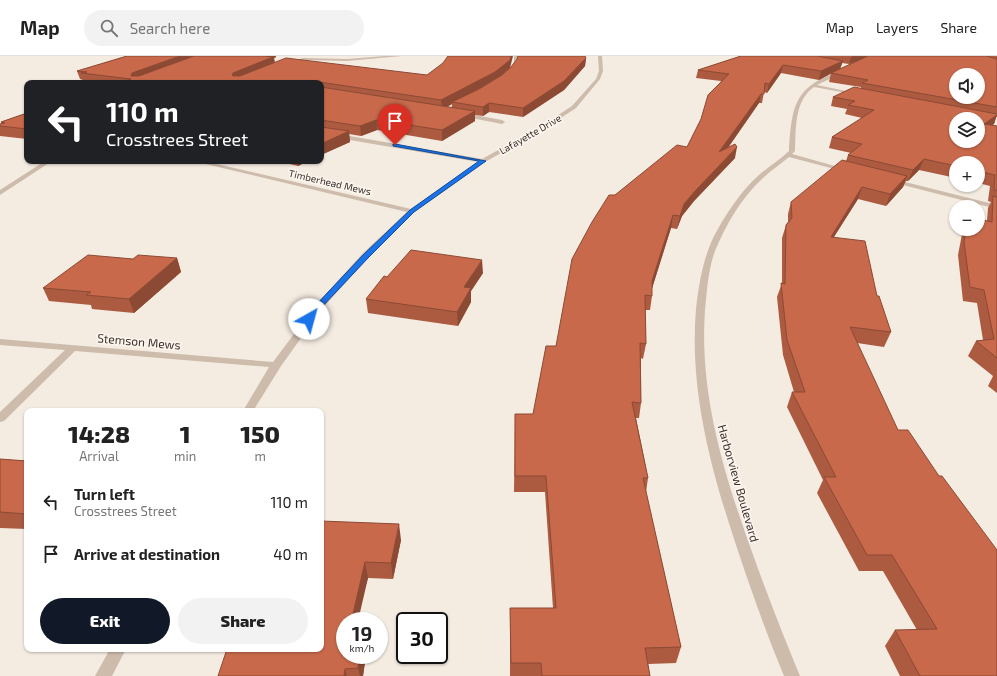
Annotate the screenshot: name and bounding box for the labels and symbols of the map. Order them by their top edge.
pin [378,104,412,145]
street label: Lafayette Drive [497,111,563,157]
street label: Timberhead Mews [288,167,372,197]
position arrow [288,298,330,340]
street label: Stemson Mews [97,330,181,352]
street label: Harborview Boulevard [716,423,762,543]
speed limit sign: 30 [396,612,448,664]

